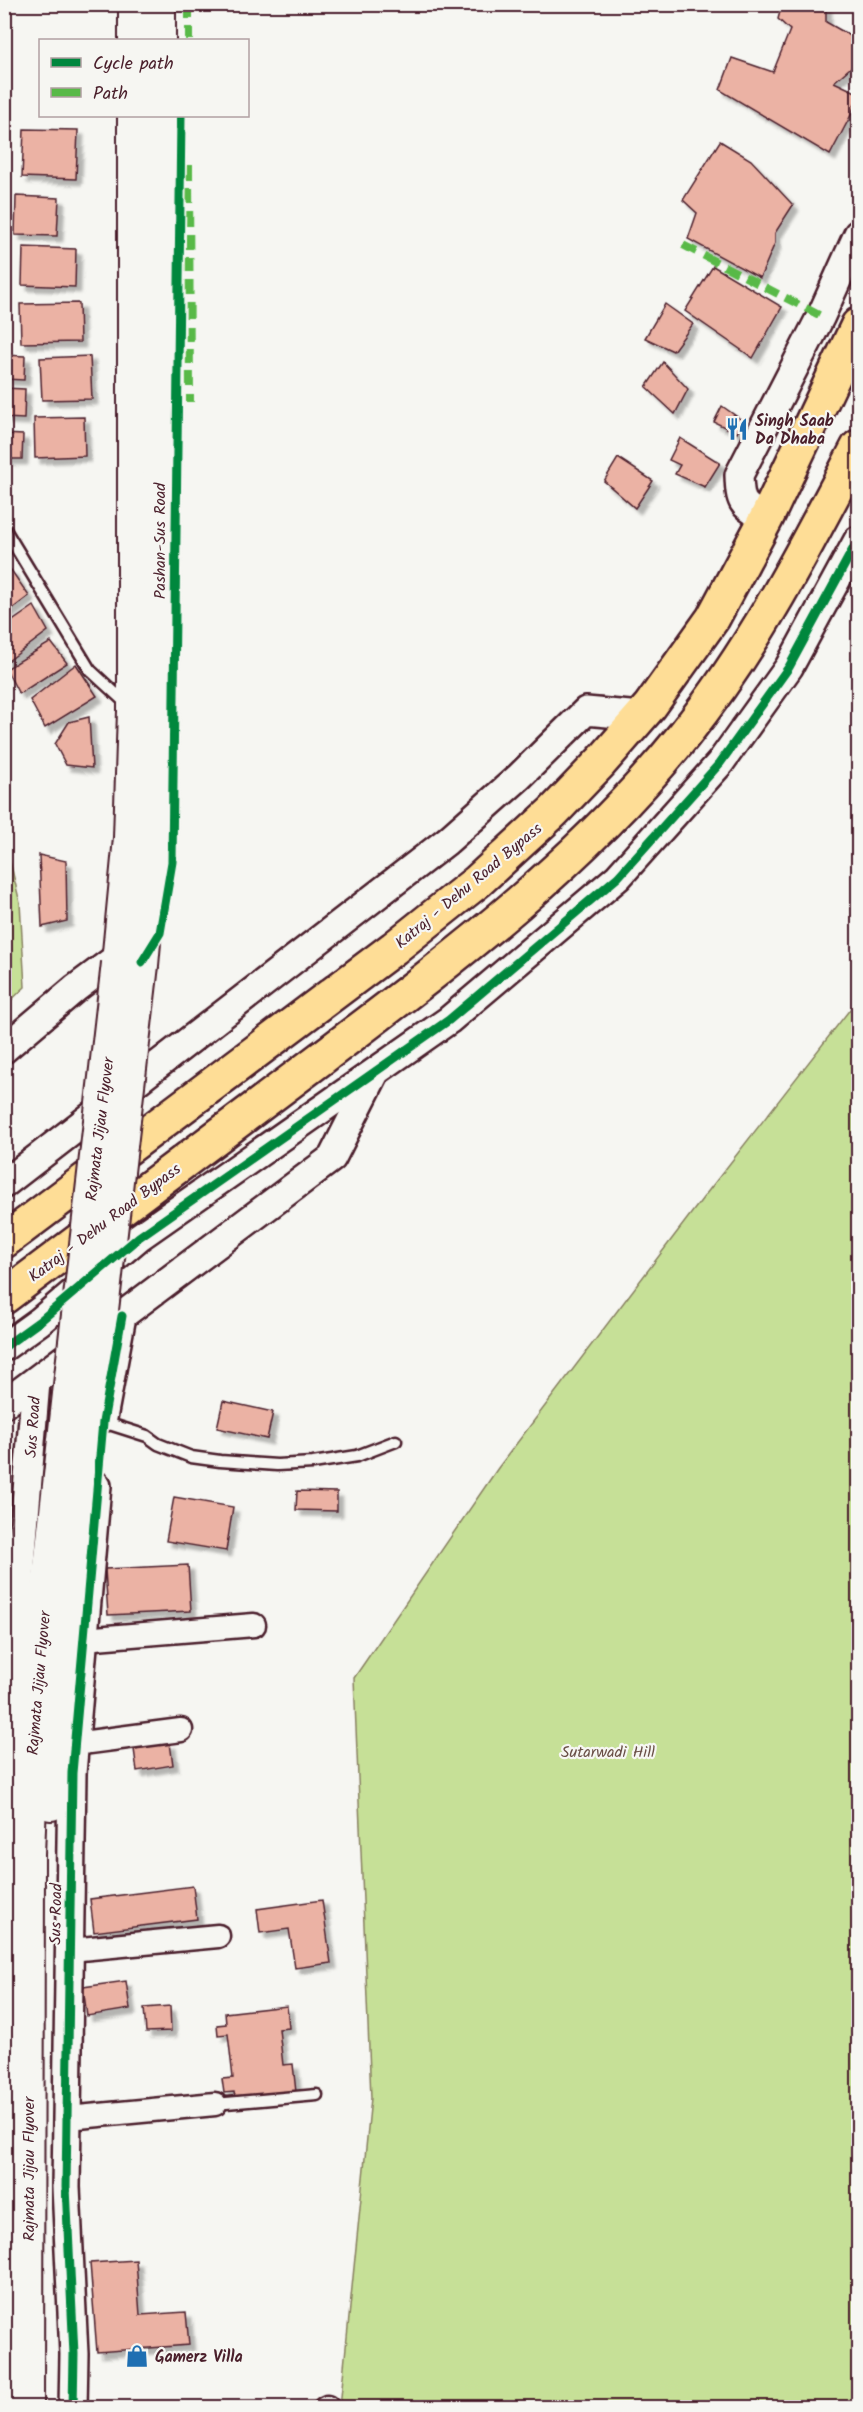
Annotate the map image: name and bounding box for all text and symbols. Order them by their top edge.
legend [39,39,249,117]
text: Cycle path [93,50,174,79]
text: Path [93,80,128,109]
place label: Singh Saab Da Dhaba [755,409,834,452]
restaurant icon: Singh Saab Da Dhaba [724,416,750,442]
street label: Pashan-Sus Road [148,482,173,599]
street label: Katraj - Dehu Road Bypass [390,817,548,955]
street label: Rajmata Jijau Flyover [79,1054,122,1202]
street label: Katraj - Dehu Road Bypass [23,1157,187,1289]
street label: Sus Road [19,1395,48,1459]
street label: Rajmata Jijau Flyover [21,1608,58,1756]
park label: Sutarwadi Hill [561,1740,655,1765]
street label: Sus Road [43,1882,70,1945]
street label: Rajmata Jijau Flyover [17,2095,42,2241]
shop icon: Gamerz Villa [124,2343,150,2369]
place label: Gamerz Villa [155,2345,243,2370]

